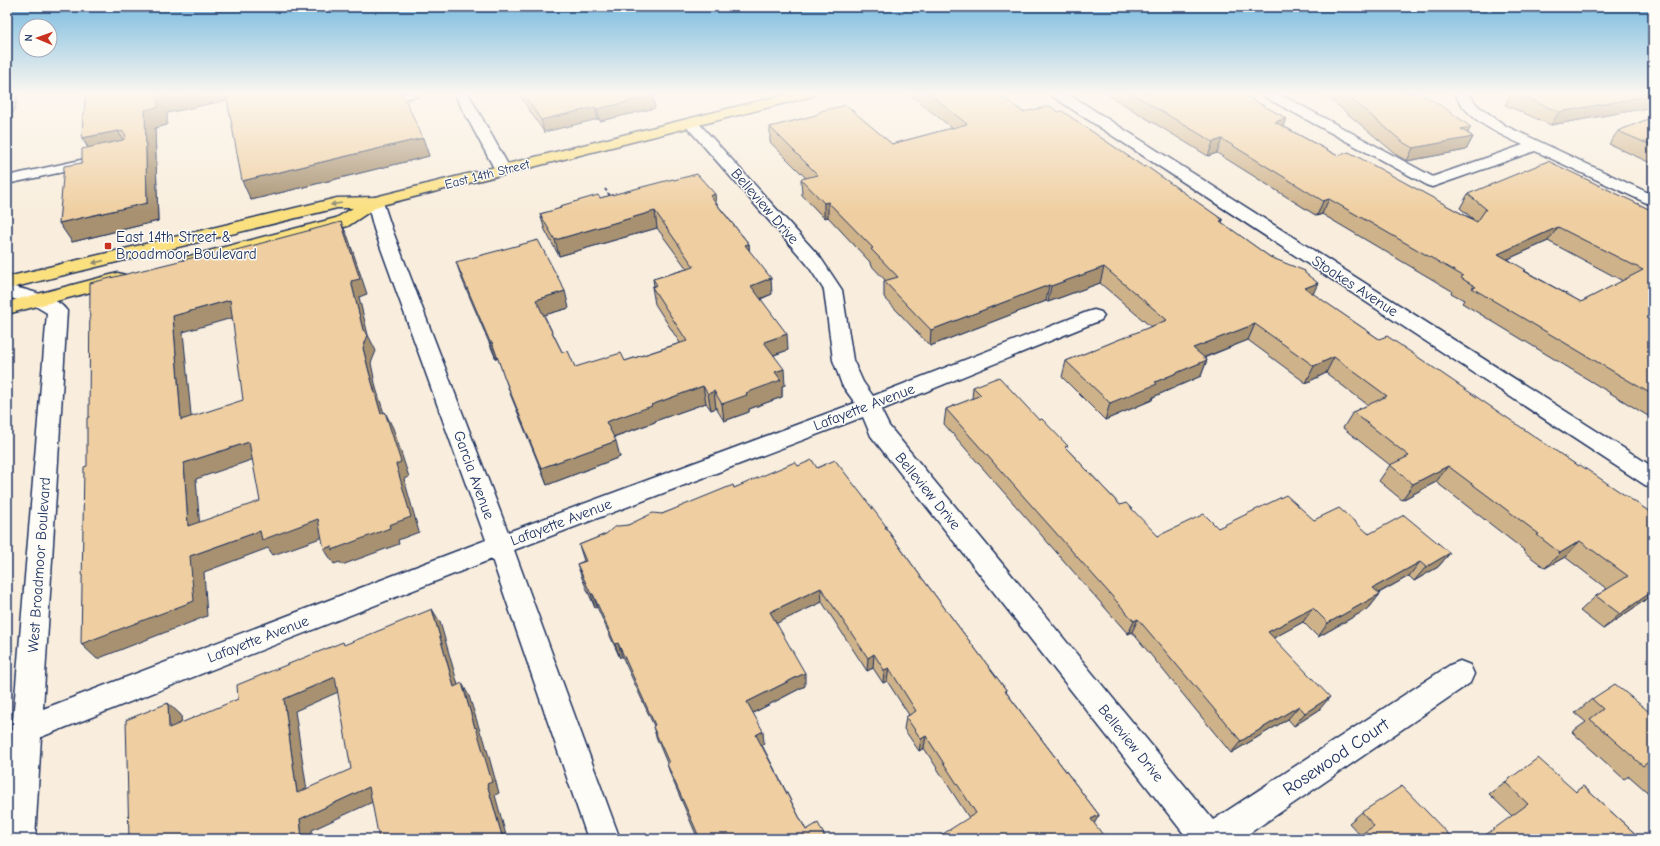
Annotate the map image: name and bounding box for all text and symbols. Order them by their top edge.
north arrow [18,18,58,58]
text: N [22,34,35,41]
street label: East 14th Street [443,156,532,192]
street label: Belleview Drive [727,164,803,248]
one-way arrow [330,201,342,207]
place label: East 14th Street & Broadmoor Boulevard [116,228,257,263]
marker: East 14th Street & Broadmoor Boulevard [103,241,113,251]
street label: Stoakes Avenue [1308,251,1402,321]
one-way arrow [91,260,104,266]
street label: Lafayette Avenue [811,379,918,435]
street label: Garcia Avenue [450,428,499,522]
street label: Belleview Drive [891,449,965,534]
street label: West Broadmoor Boulevard [24,477,54,653]
street label: Lafayette Avenue [508,494,615,550]
street label: Lafayette Avenue [205,611,312,667]
street label: Belleview Drive [1094,701,1168,786]
street label: Rosewood Court [1279,713,1394,800]

